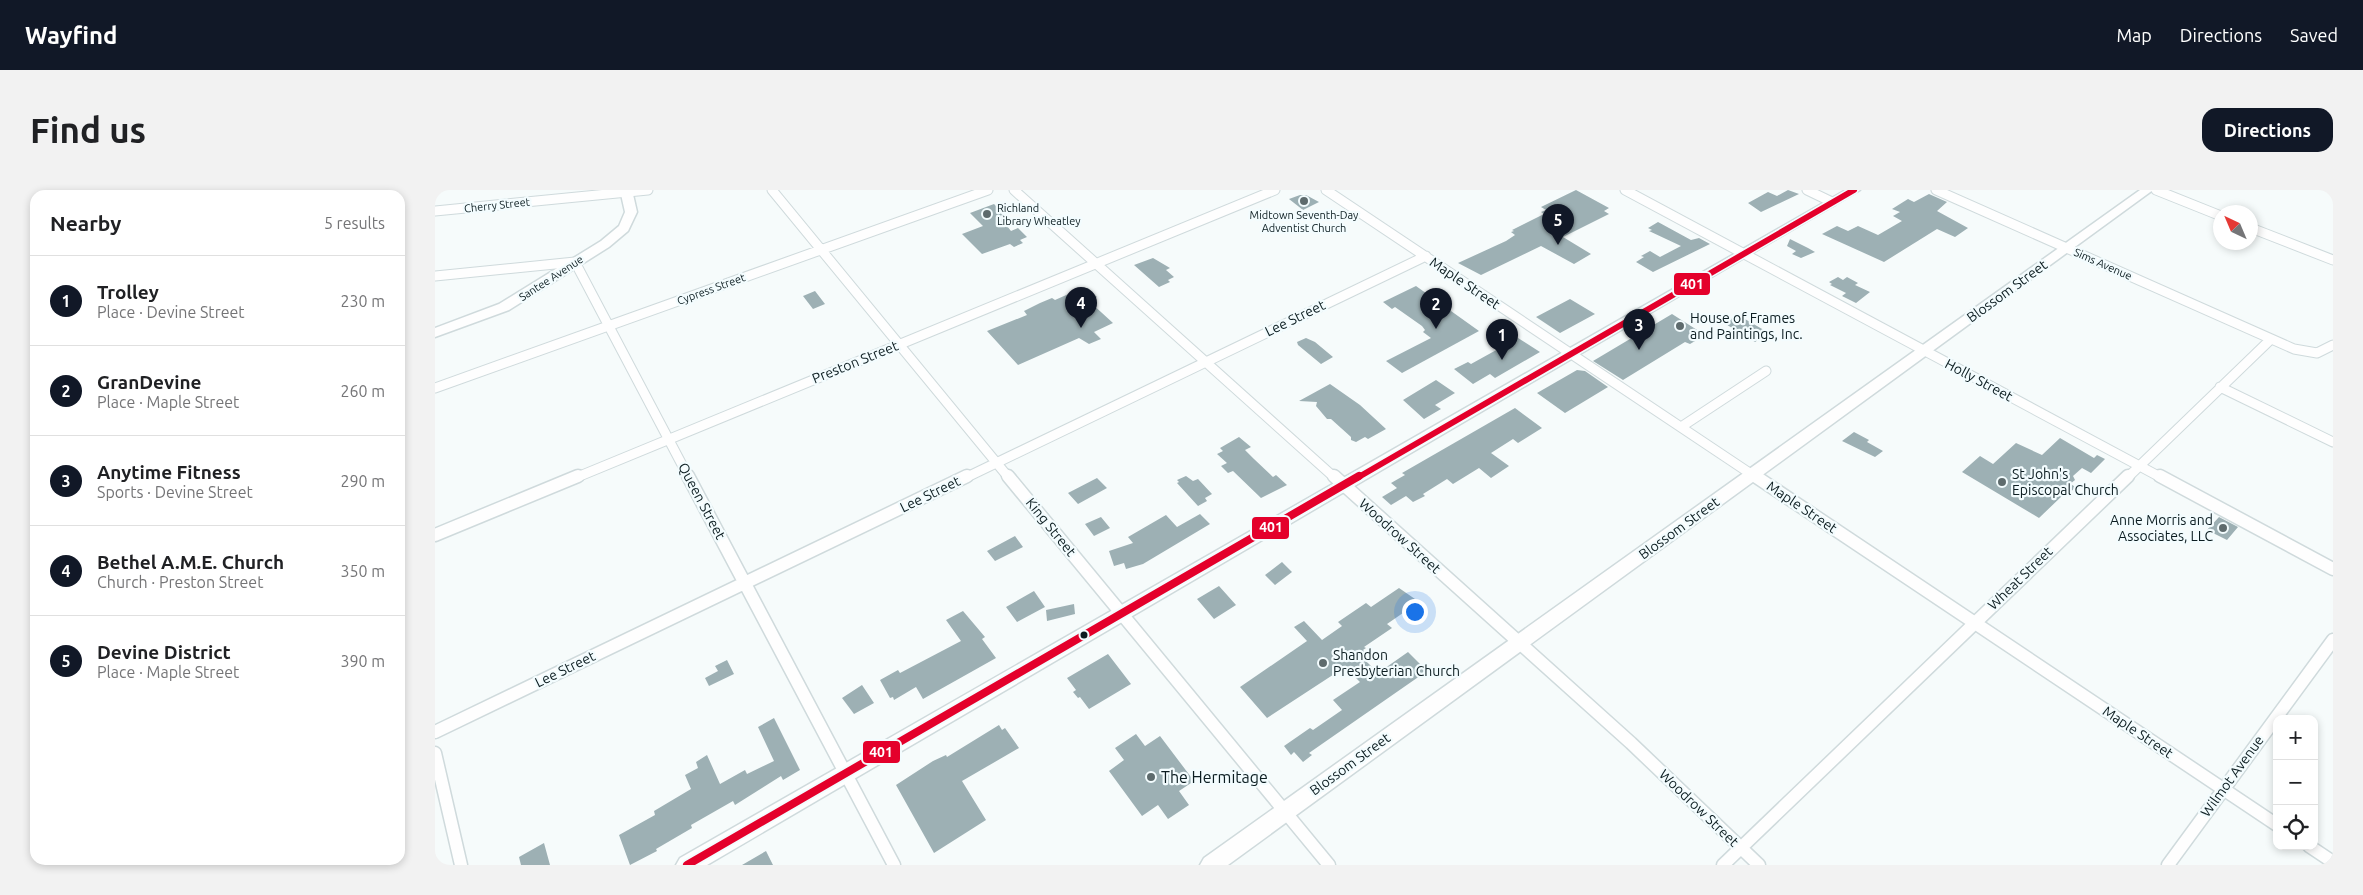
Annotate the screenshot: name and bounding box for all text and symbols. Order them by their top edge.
text: Wayfind [25,22,117,49]
text: Map [2116,25,2152,45]
text: Directions [2180,25,2262,45]
text: Saved [2290,25,2338,45]
button: Directions [2202,108,2333,152]
text: Find us [30,110,146,150]
marker: Midtown Seventh-Day Adventist Church [1298,195,1310,207]
street label: Cherry Street [463,196,531,214]
place label: Richland Library Wheatley [997,202,1081,227]
pin: 5 [1542,204,1574,245]
north arrow [2213,205,2258,250]
marker: Richland Library Wheatley [981,208,993,220]
place label: Midtown Seventh-Day Adventist Church [1250,209,1359,234]
text: Nearby [50,211,121,235]
text: 5 results [324,214,385,232]
street label: Sims Avenue [2072,246,2134,282]
street label: Santee Avenue [517,253,585,303]
street label: Maple Street [1427,254,1504,313]
street label: Blossom Street [1964,256,2051,326]
street label: Cypress Street [675,271,747,307]
line badge: 401 [1673,272,1711,296]
text: 401 [1680,276,1704,292]
text: Trolley [97,281,159,303]
pin: 4 [1065,287,1097,328]
pin: 2 [1420,288,1452,329]
text: 1 [61,292,71,310]
text: 230 m [340,292,385,310]
street label: Lee Street [1262,296,1328,339]
text: Place · Devine Street [97,303,245,321]
pin: 3 [1623,309,1655,350]
place label: House of Frames and Paintings, Inc. [1690,310,1803,342]
pin: 1 [1486,319,1518,360]
marker: House of Frames and Paintings, Inc. [1674,320,1686,332]
street label: Preston Street [810,337,901,387]
street label: Holly Street [1942,355,2016,405]
text: GranDevine [97,371,202,393]
text: 2 [61,382,71,400]
text: 260 m [340,382,385,400]
text: Place · Maple Street [97,393,239,411]
street label: Queen Street [675,460,729,543]
text: Anytime Fitness [97,461,241,483]
place label: St John's Episcopal Church [2012,466,2119,498]
text: 3 [61,472,71,490]
text: 290 m [340,472,385,490]
street label: Lee Street [897,472,963,515]
marker: St John's Episcopal Church [1996,476,2008,488]
street label: Maple Street [1764,478,1841,537]
text: Sports · Devine Street [97,483,253,501]
street label: Blossom Street [1636,493,1723,563]
street label: King Street [1023,495,1080,560]
street label: Woodrow Street [1356,495,1444,577]
place label: Anne Morris and Associates, LLC [2110,512,2213,544]
line badge: 401 [1251,516,1290,540]
text: 401 [1259,519,1283,535]
marker: Anne Morris and Associates, LLC [2217,522,2229,534]
street label: Wheat Street [1984,543,2056,613]
text: Bethel A.M.E. Church [97,551,284,573]
text: 4 [61,562,71,580]
text: 350 m [340,562,385,580]
text: Church · Preston Street [97,573,263,591]
your location [1402,599,1428,625]
unlabelled marker [1079,630,1089,640]
text: Devine District [97,641,231,663]
street label: Lee Street [532,647,598,690]
place label: Shandon Presbyterian Church [1333,647,1460,679]
text: 5 [61,652,71,670]
text: 390 m [340,652,385,670]
marker: Shandon Presbyterian Church [1317,657,1329,669]
text: Place · Maple Street [97,663,239,681]
street label: Maple Street [2100,703,2177,762]
map controls [2273,715,2318,850]
button: + [2273,715,2318,760]
street label: Blossom Street [1307,729,1394,799]
street label: Wilmot Avenue [2197,732,2267,820]
line badge: 401 [862,740,901,764]
text: 401 [869,744,893,760]
button: − [2273,760,2318,805]
street label: Woodrow Street [1656,766,1742,850]
place label: The Hermitage [1161,768,1268,786]
marker: The Hermitage [1145,771,1157,783]
button: locate [2273,805,2318,850]

